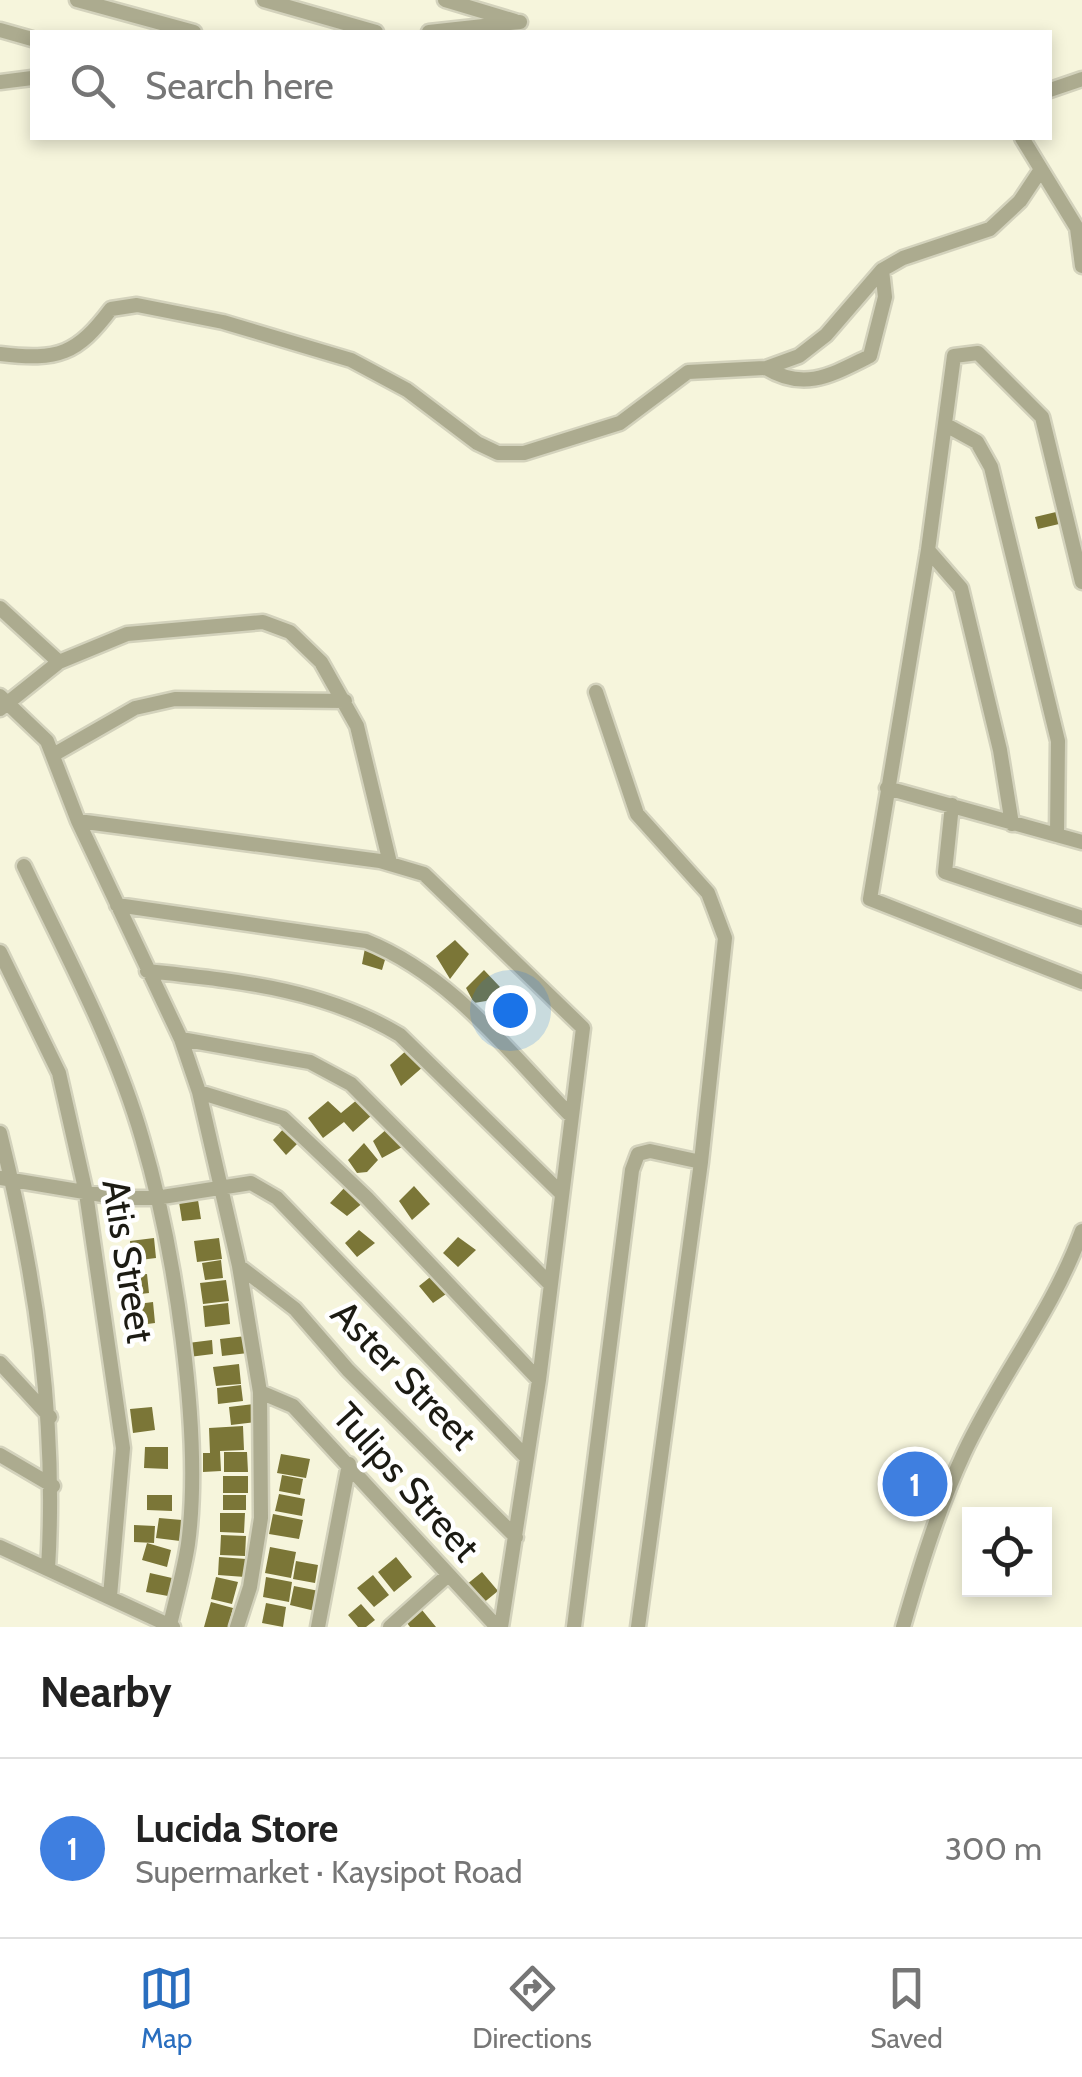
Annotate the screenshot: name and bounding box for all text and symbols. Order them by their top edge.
search box [30,30,1052,140]
icon: search [65,58,120,113]
text: Search here [145,62,334,109]
your location [485,985,536,1036]
street label: Atis Street [92,1176,165,1346]
street label: Aster Street [322,1290,487,1459]
street label: Tulips Street [323,1393,490,1571]
pin: 1 [882,1446,948,1522]
map controls [962,1507,1052,1597]
button: locate [962,1507,1052,1597]
text: Nearby [40,1666,172,1718]
text: Lucida Store [135,1805,338,1852]
text: 1 [67,1829,78,1868]
text: 300 m [945,1829,1042,1868]
text: Supermarket · Kaysipot Road [135,1852,522,1891]
tab: Map [139,1961,194,2055]
tab: Directions [472,1961,592,2055]
tab: Saved [870,1961,943,2055]

